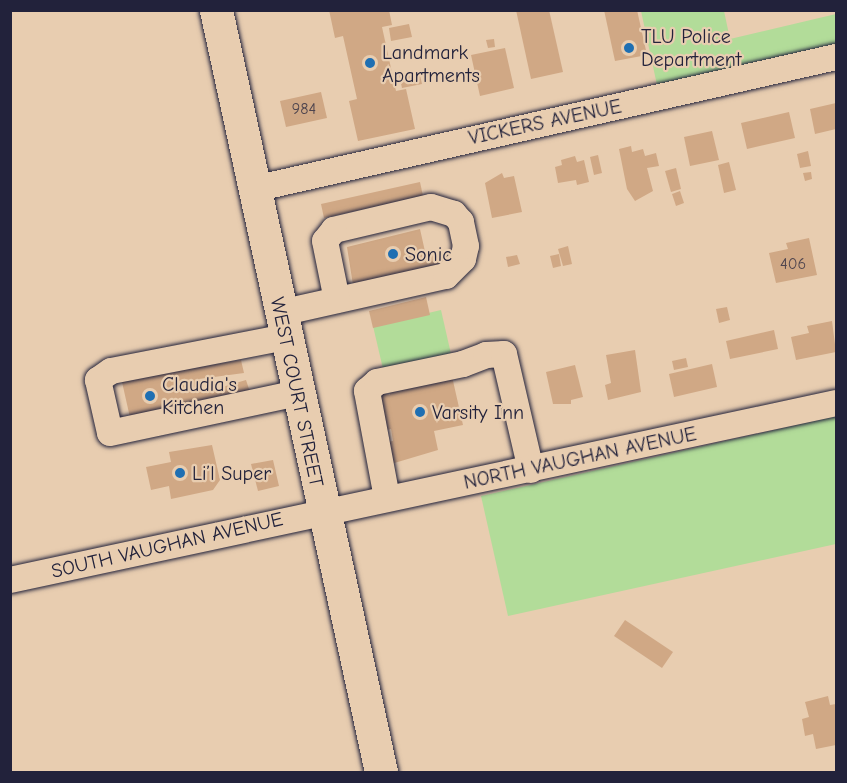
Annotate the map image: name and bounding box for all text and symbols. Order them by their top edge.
place label: TLU Police Department [641,24,742,71]
place label: Landmark Apartments [382,40,480,87]
marker: TLU Police Department [622,41,636,55]
marker: Landmark Apartments [363,56,377,70]
street label: VICKERS AVENUE [466,94,624,150]
house number: 984 [292,99,316,119]
place label: Sonic [405,242,452,266]
marker: Sonic [386,247,400,261]
house number: 406 [780,254,806,274]
street label: WEST COURT STREET [265,295,329,489]
place label: Claudia's Kitchen [162,372,237,419]
marker: Claudia's Kitchen [143,389,157,403]
place label: Varsity Inn [432,400,524,424]
marker: Varsity Inn [413,405,427,419]
street label: NORTH VAUGHAN AVENUE [461,422,699,494]
place label: Li’l Super [192,461,271,485]
marker: Li’l Super [173,466,187,480]
street label: SOUTH VAUGHAN AVENUE [49,507,285,583]

